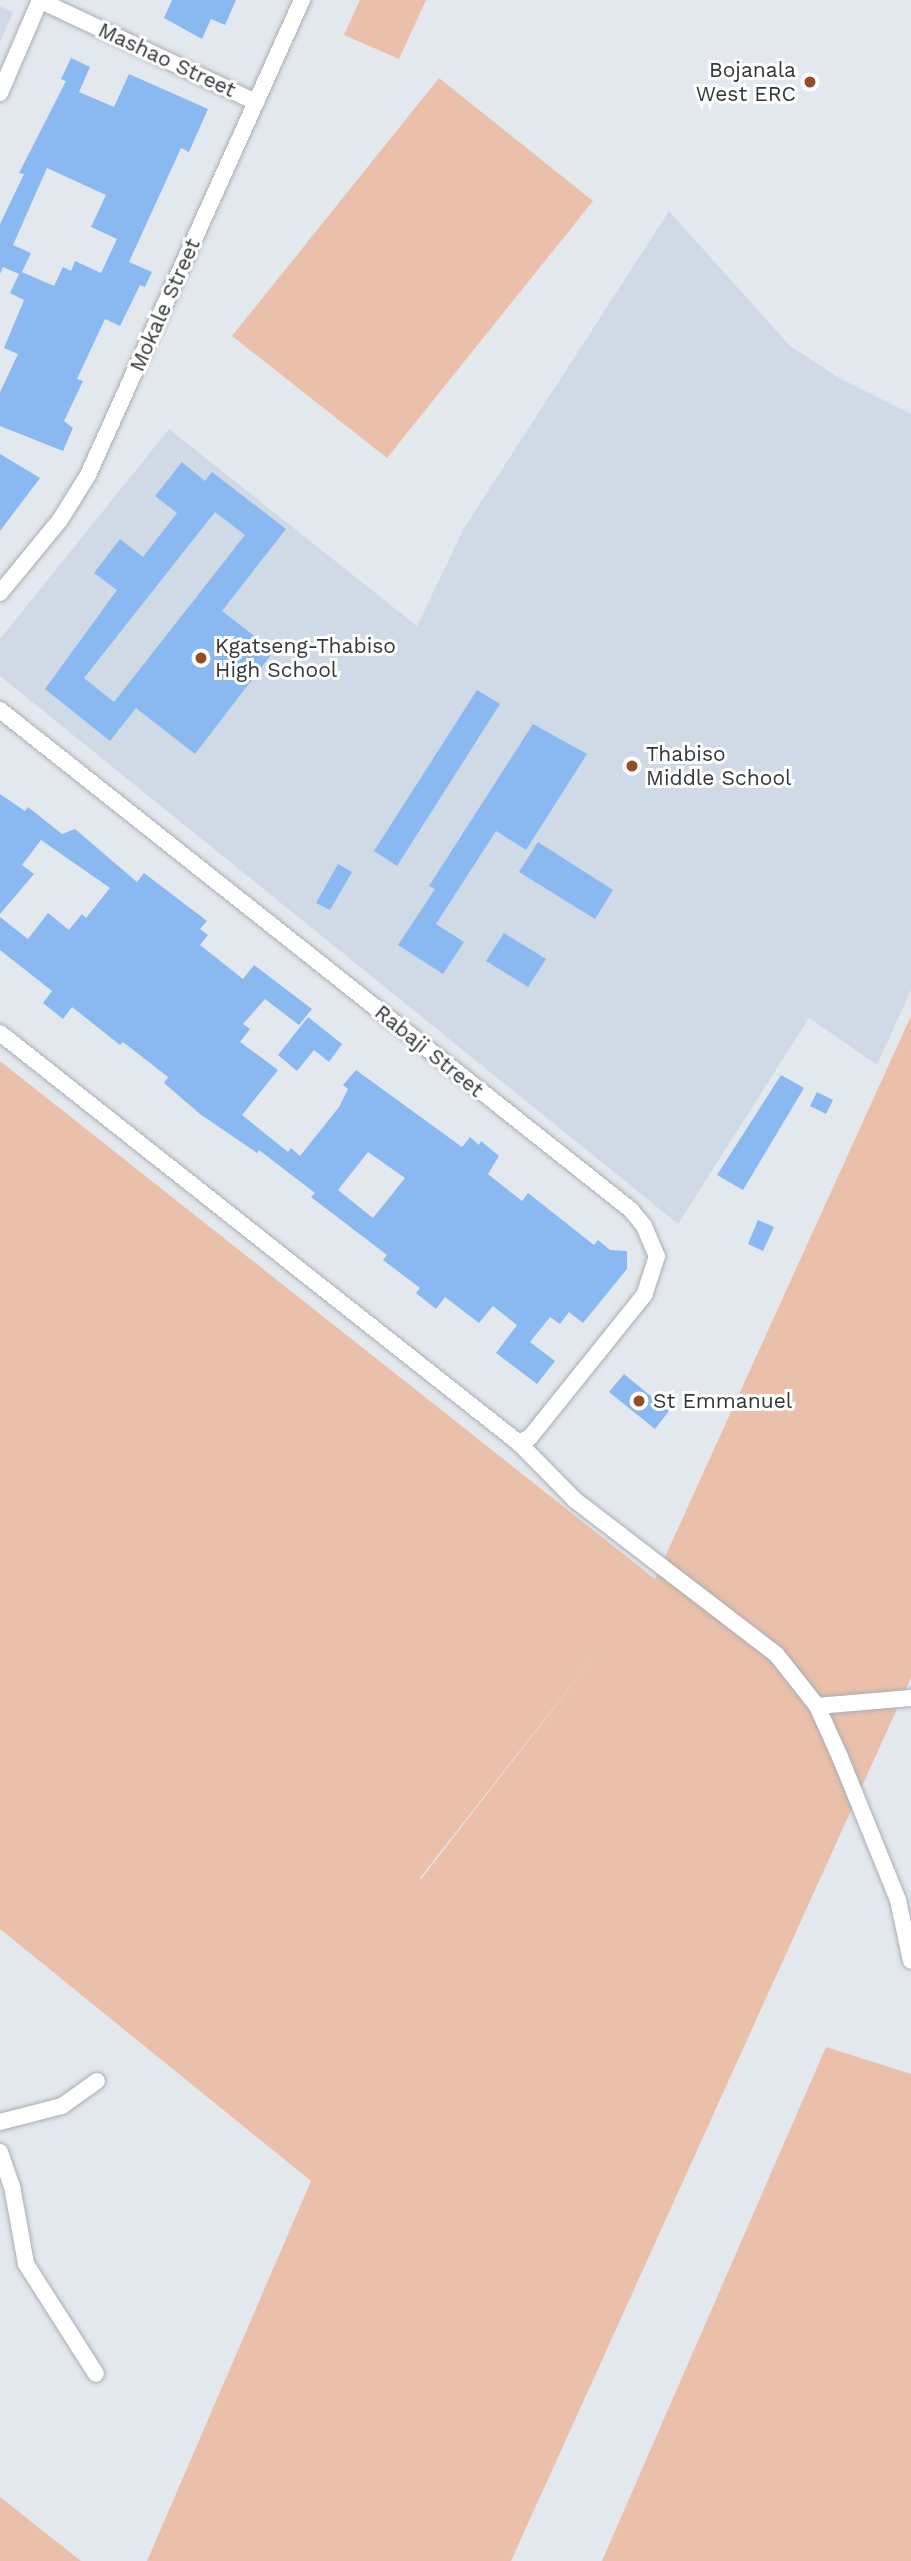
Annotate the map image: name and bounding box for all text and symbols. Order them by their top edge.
street label: Mashao Street [94,17,240,103]
place label: Bojanala West ERC [696,57,796,107]
marker: Bojanala West ERC [802,74,818,90]
street label: Mokale Street [124,235,206,375]
place label: Kgatseng-Thabiso High School [215,633,396,683]
marker: Kgatseng-Thabiso High School [193,650,209,666]
place label: Thabiso Middle School [646,741,791,791]
marker: Thabiso Middle School [624,758,640,774]
street label: Rabaji Street [370,1000,488,1102]
place label: St Emmanuel [653,1388,792,1414]
marker: St Emmanuel [631,1393,647,1409]

